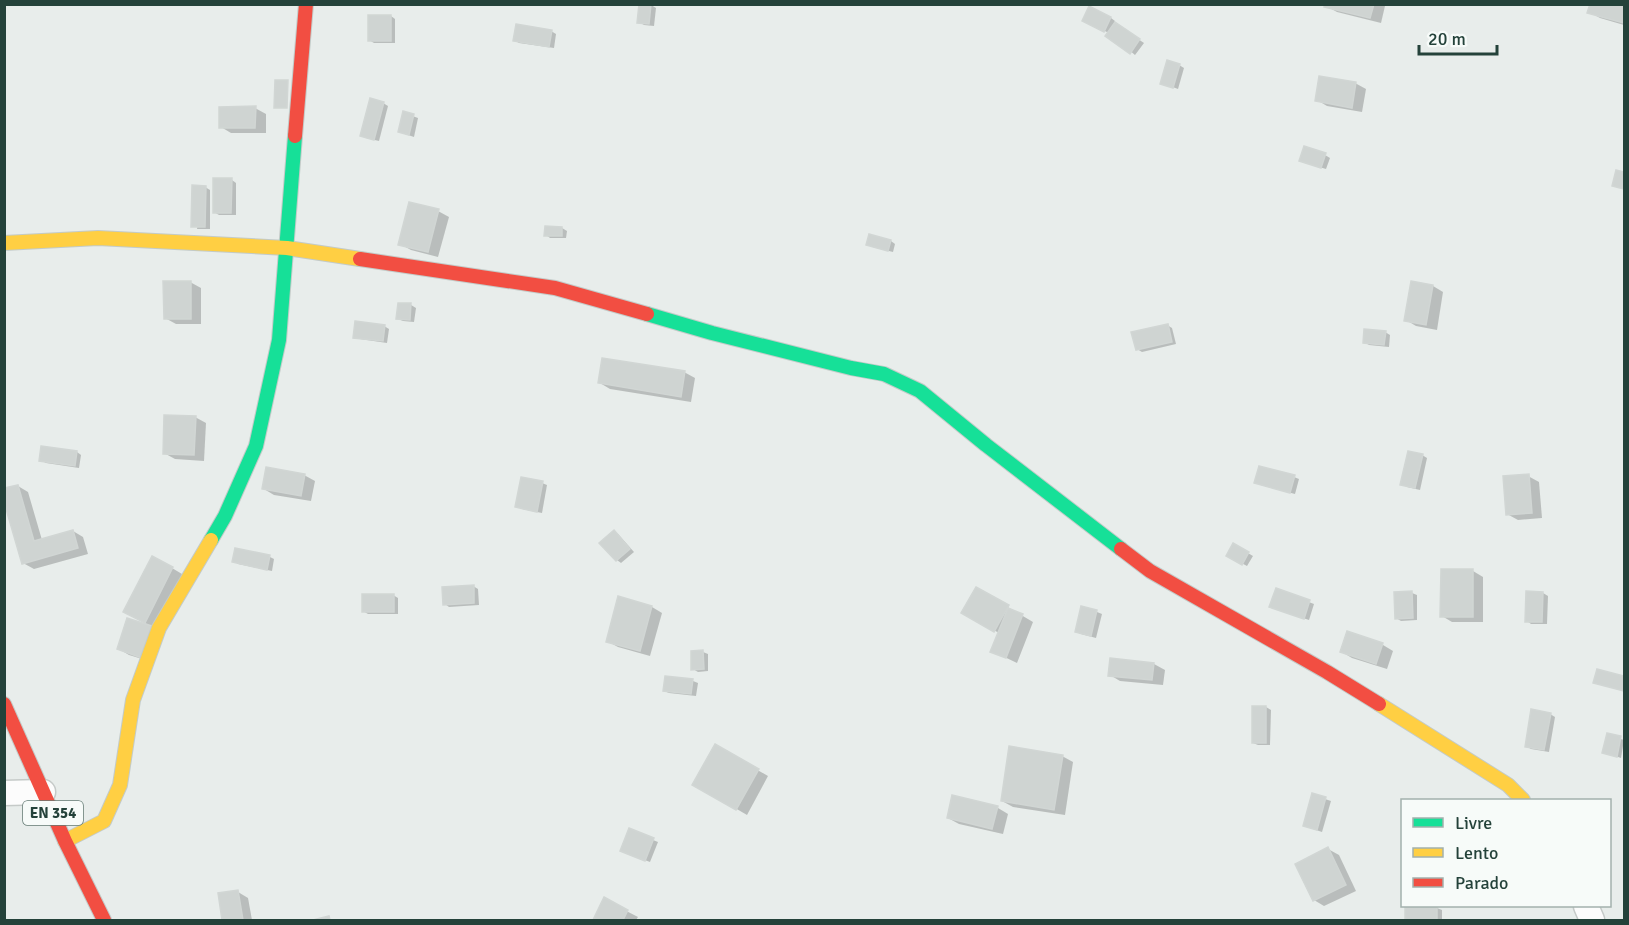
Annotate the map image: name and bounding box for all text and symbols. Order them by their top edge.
scale bar [1419,18,1497,56]
text: 20 m [1428,28,1466,50]
legend [1401,799,1611,907]
road number: EN 354 [23,801,83,825]
text: Livre [1455,812,1492,834]
text: Lento [1455,842,1498,864]
text: Parado [1455,872,1508,894]

